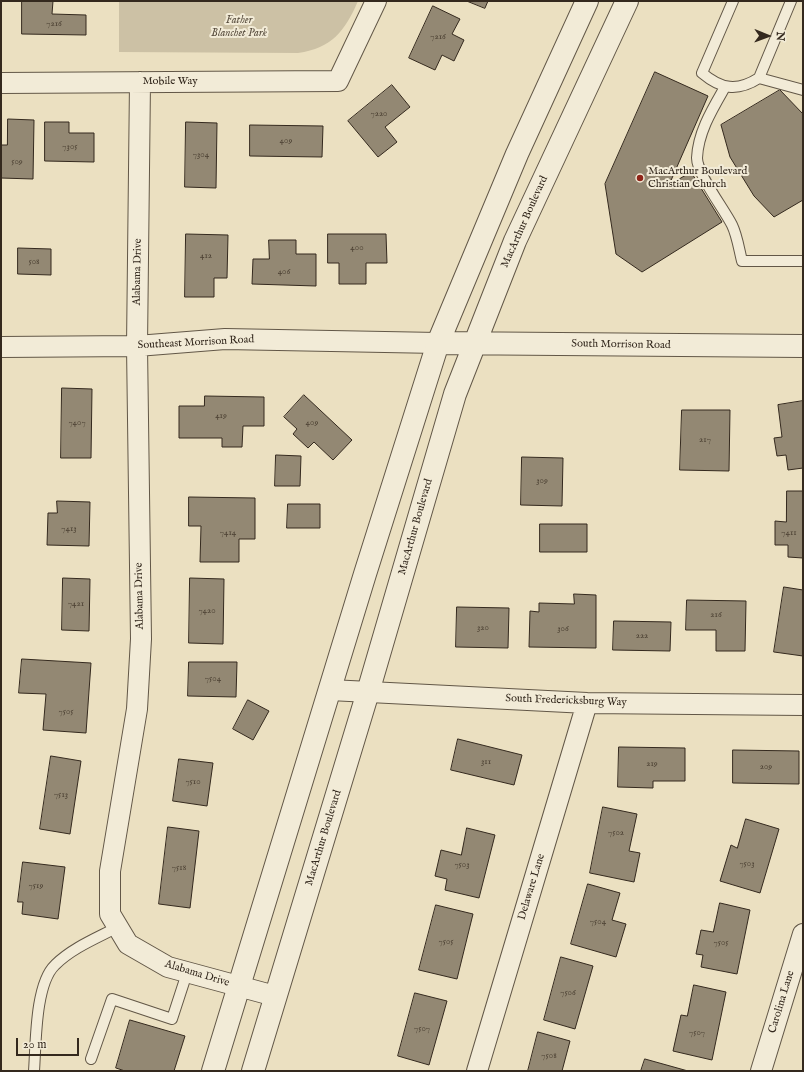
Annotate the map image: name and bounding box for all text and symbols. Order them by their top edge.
park label: Father Blanchet Park [211,14,267,40]
north arrow [748,16,788,56]
house number: 7216 [46,19,62,29]
text: N [773,31,787,41]
house number: 7216 [430,32,446,42]
street label: Mobile Way [142,75,198,89]
house number: 7220 [370,109,388,119]
house number: 409 [280,136,292,146]
house number: 7305 [62,142,78,152]
house number: 7304 [193,150,209,160]
house number: 509 [11,157,23,167]
place label: MacArthur Boulevard Christian Church [648,165,747,191]
marker: MacArthur Boulevard Christian Church [635,173,645,183]
street label: MacArthur Boulevard [499,174,551,270]
street label: Alabama Drive [131,238,145,306]
house number: 400 [350,243,364,253]
house number: 412 [200,251,212,261]
house number: 508 [28,257,40,267]
house number: 406 [278,267,290,277]
street label: Southeast Morrison Road [137,333,255,353]
street label: South Morrison Road [571,338,671,352]
house number: 419 [215,411,227,421]
house number: 7407 [68,418,86,428]
house number: 409 [306,418,318,428]
house number: 217 [699,435,711,445]
house number: 309 [536,476,548,486]
street label: MacArthur Boulevard [396,477,436,577]
house number: 7413 [61,524,77,534]
house number: 7414 [220,528,236,538]
house number: 7411 [781,528,797,538]
street label: Alabama Drive [133,562,147,630]
house number: 7421 [68,599,84,609]
house number: 7420 [198,606,216,616]
house number: 216 [710,610,722,620]
house number: 320 [477,623,489,633]
house number: 306 [557,624,569,634]
house number: 222 [636,631,648,641]
house number: 7504 [205,674,221,684]
street label: South Fredericksburg Way [505,692,627,710]
house number: 7505 [58,707,74,717]
house number: 311 [481,757,491,767]
house number: 219 [646,759,658,769]
house number: 209 [760,762,772,772]
house number: 7510 [185,777,201,787]
street label: MacArthur Boulevard [303,789,345,887]
house number: 7513 [54,790,68,800]
house number: 7502 [608,828,624,838]
street label: Delaware Lane [516,852,548,922]
house number: 7503 [739,859,755,869]
house number: 7503 [454,860,470,870]
house number: 7518 [172,863,186,873]
house number: 7519 [29,881,43,891]
house number: 7504 [590,917,606,927]
house number: 7505 [438,937,454,947]
house number: 7505 [713,938,729,948]
street label: Alabama Drive [163,958,231,990]
street label: Carolina Lane [766,969,798,1035]
house number: 7506 [560,988,576,998]
house number: 7507 [414,1024,430,1034]
house number: 7507 [689,1028,705,1038]
scale bar [18,1030,81,1056]
text: 20 m [23,1037,46,1052]
house number: 7508 [541,1051,557,1061]

